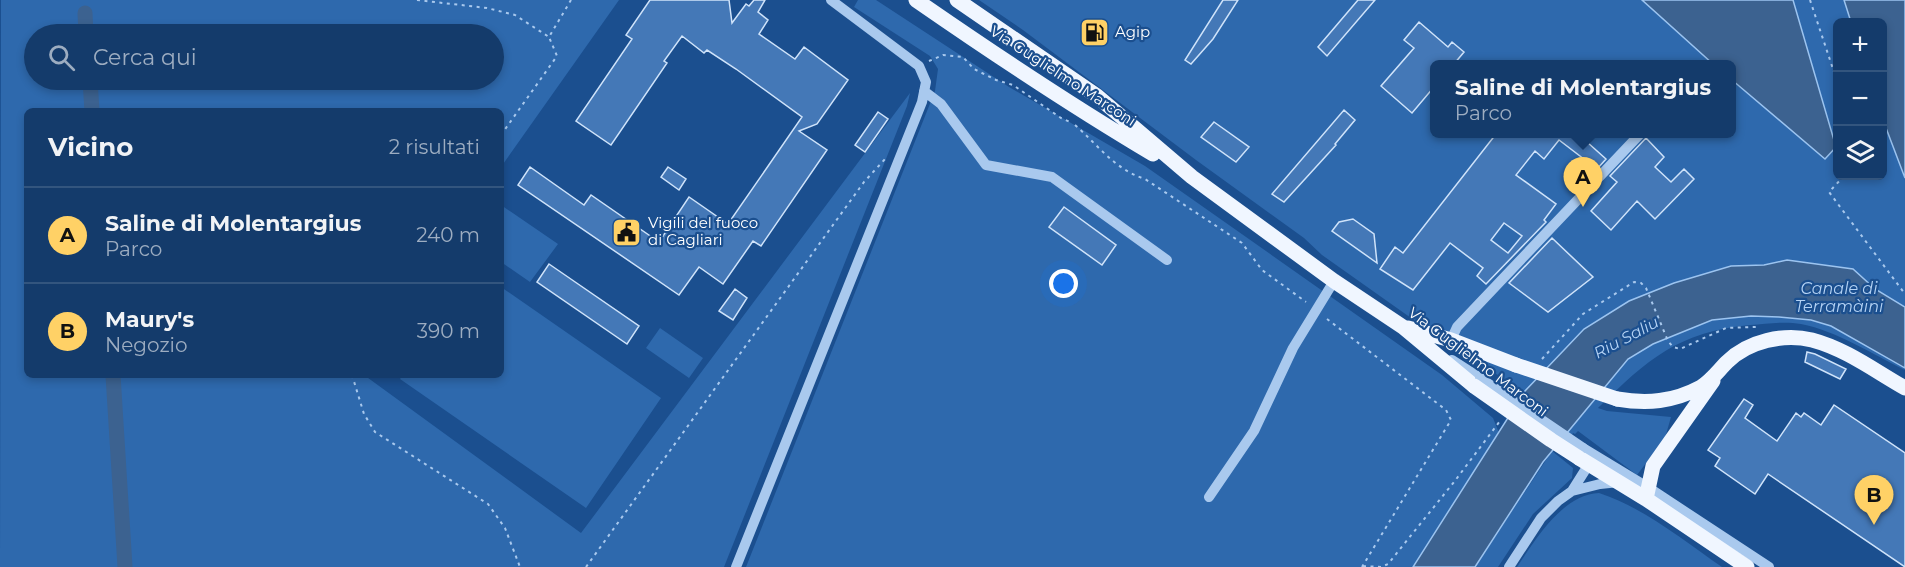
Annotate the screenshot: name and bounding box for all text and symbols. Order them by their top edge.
fuel station icon: Agip [1078,16,1110,48]
map controls [1833,18,1887,180]
button: + [1833,18,1887,72]
street label: Via Guglielmo Marconi [987,21,1140,130]
place label: Agip [1115,22,1150,41]
search box [24,24,504,90]
icon: search [45,41,78,74]
text: Cerca qui [93,44,197,71]
popup [1430,60,1736,138]
button: − [1833,72,1887,126]
text: Saline di Molentargius [1455,74,1711,101]
text: Parco [1455,101,1512,125]
button: layers [1833,126,1887,180]
text: Vicino [48,131,133,163]
text: 2 risultati [389,135,480,159]
pin: A [1564,158,1602,207]
text: Saline di Molentargius [105,210,361,237]
place label: Vigili del fuoco di Cagliari [648,213,758,249]
public building icon: Vigili del fuoco di Cagliari [611,216,643,248]
text: A [60,223,75,247]
text: 240 m [416,223,480,247]
text: Parco [105,237,162,261]
your location [1049,269,1078,298]
water label: Canale di Terramàini [1795,279,1884,316]
street label: Via Guglielmo Marconi [1405,303,1552,420]
text: Maury's [105,306,194,333]
water label: Riu Saliu [1590,312,1662,362]
text: B [60,319,75,343]
text: 390 m [417,319,480,343]
text: Negozio [105,333,188,357]
pin: B [1854,476,1894,525]

